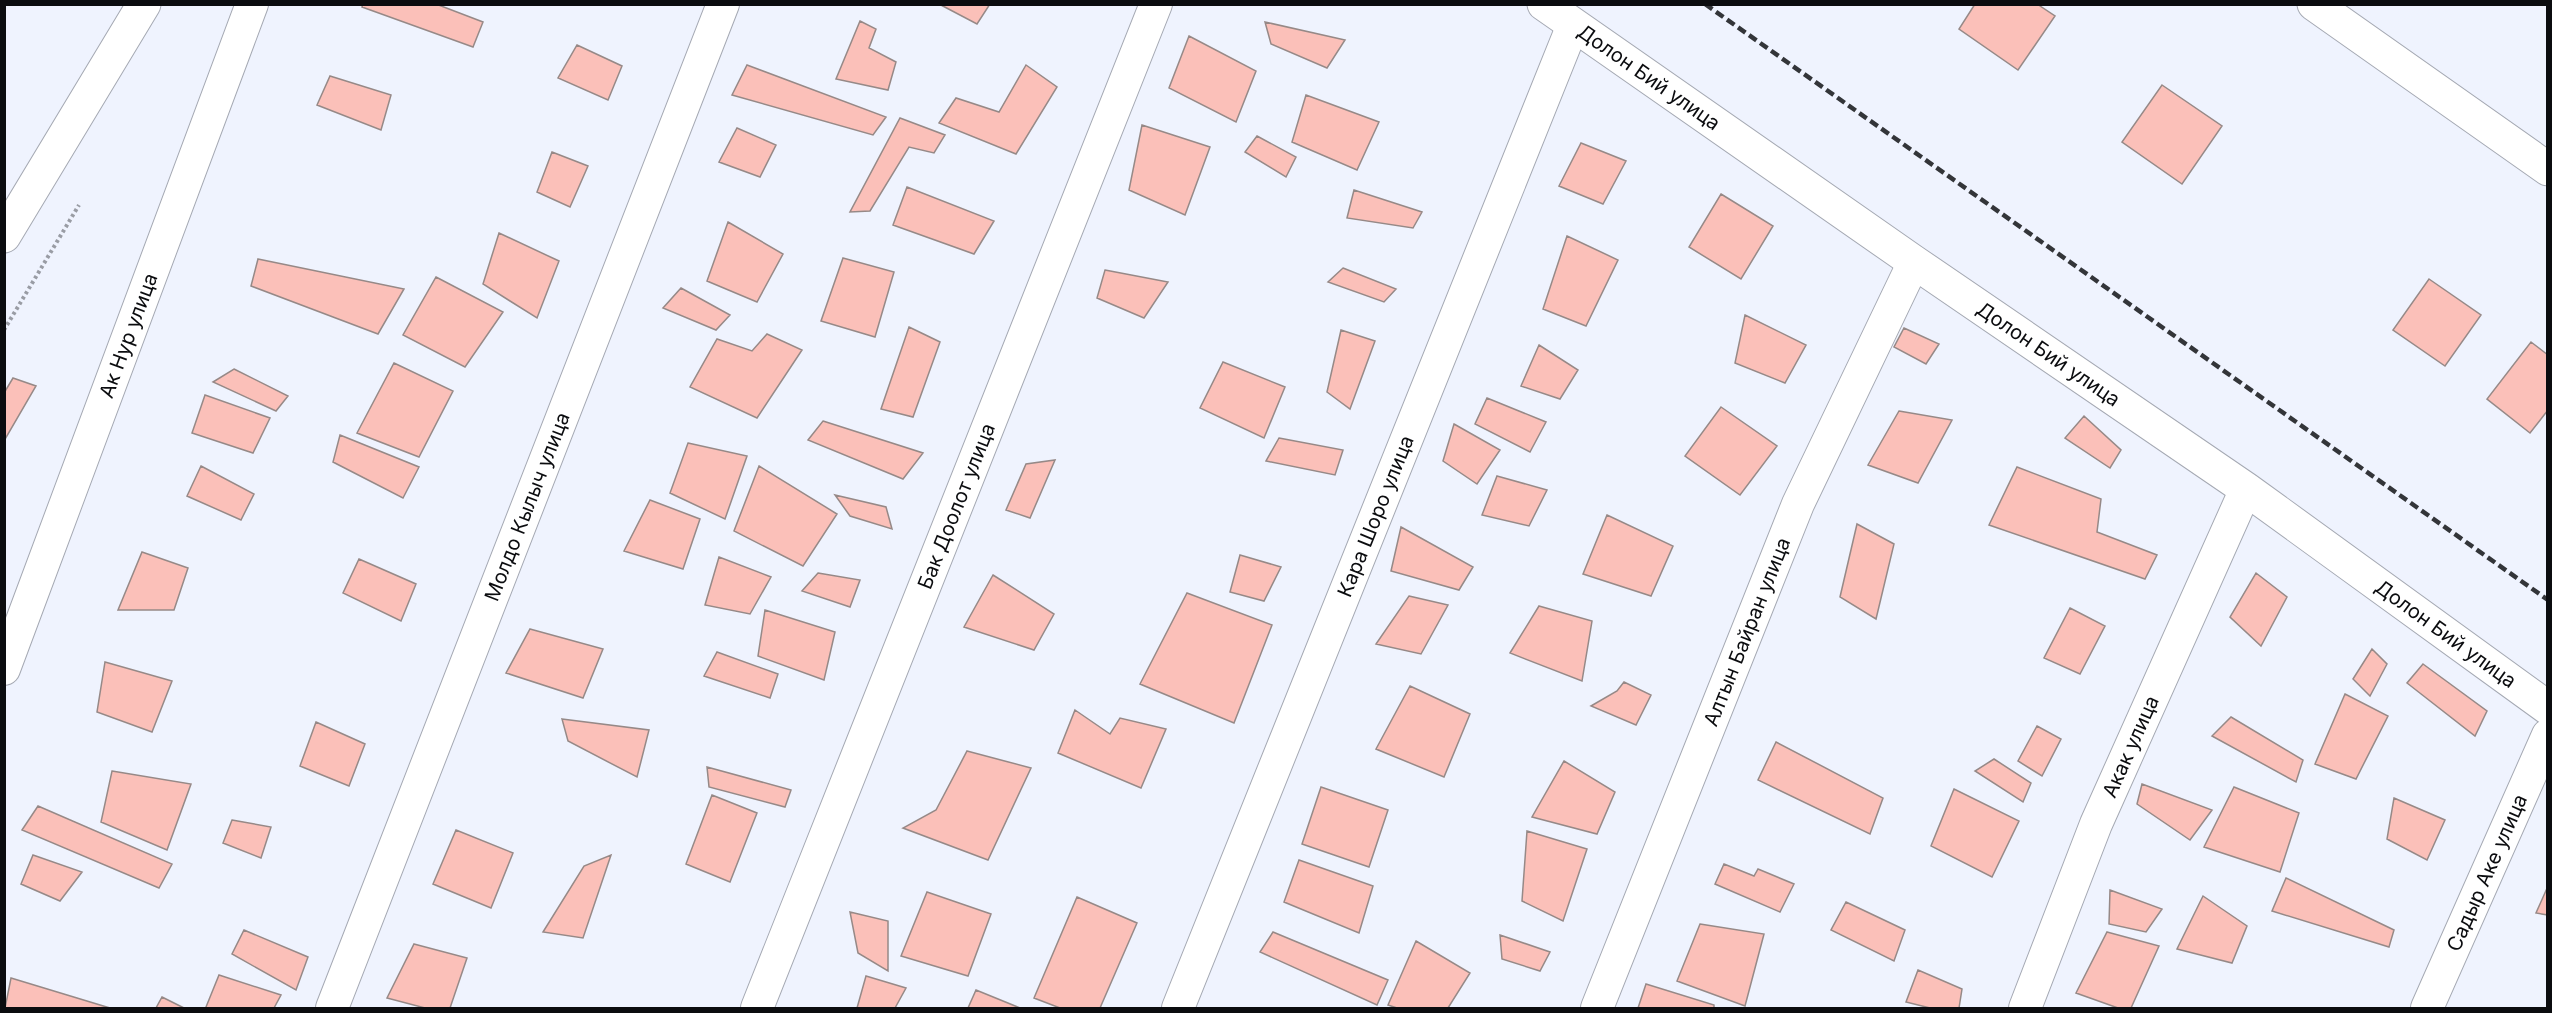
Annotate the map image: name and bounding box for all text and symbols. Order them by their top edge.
street label: Долон Бий улица [1573,19,1725,135]
street label: Ак Нур улица [94,270,163,401]
street label: Долон Бий улица [1972,297,2125,411]
street label: Молдо Кылыч улица [480,409,575,604]
street label: Бак Доолот улица [913,420,1000,593]
street label: Кара Шоро улица [1332,432,1419,600]
street label: Алтын Байран улица [1699,534,1795,730]
street label: Долон Бий улица [2371,575,2521,693]
street label: Акак улица [2097,692,2164,801]
street label: Садыр Аке улица [2442,790,2532,955]

